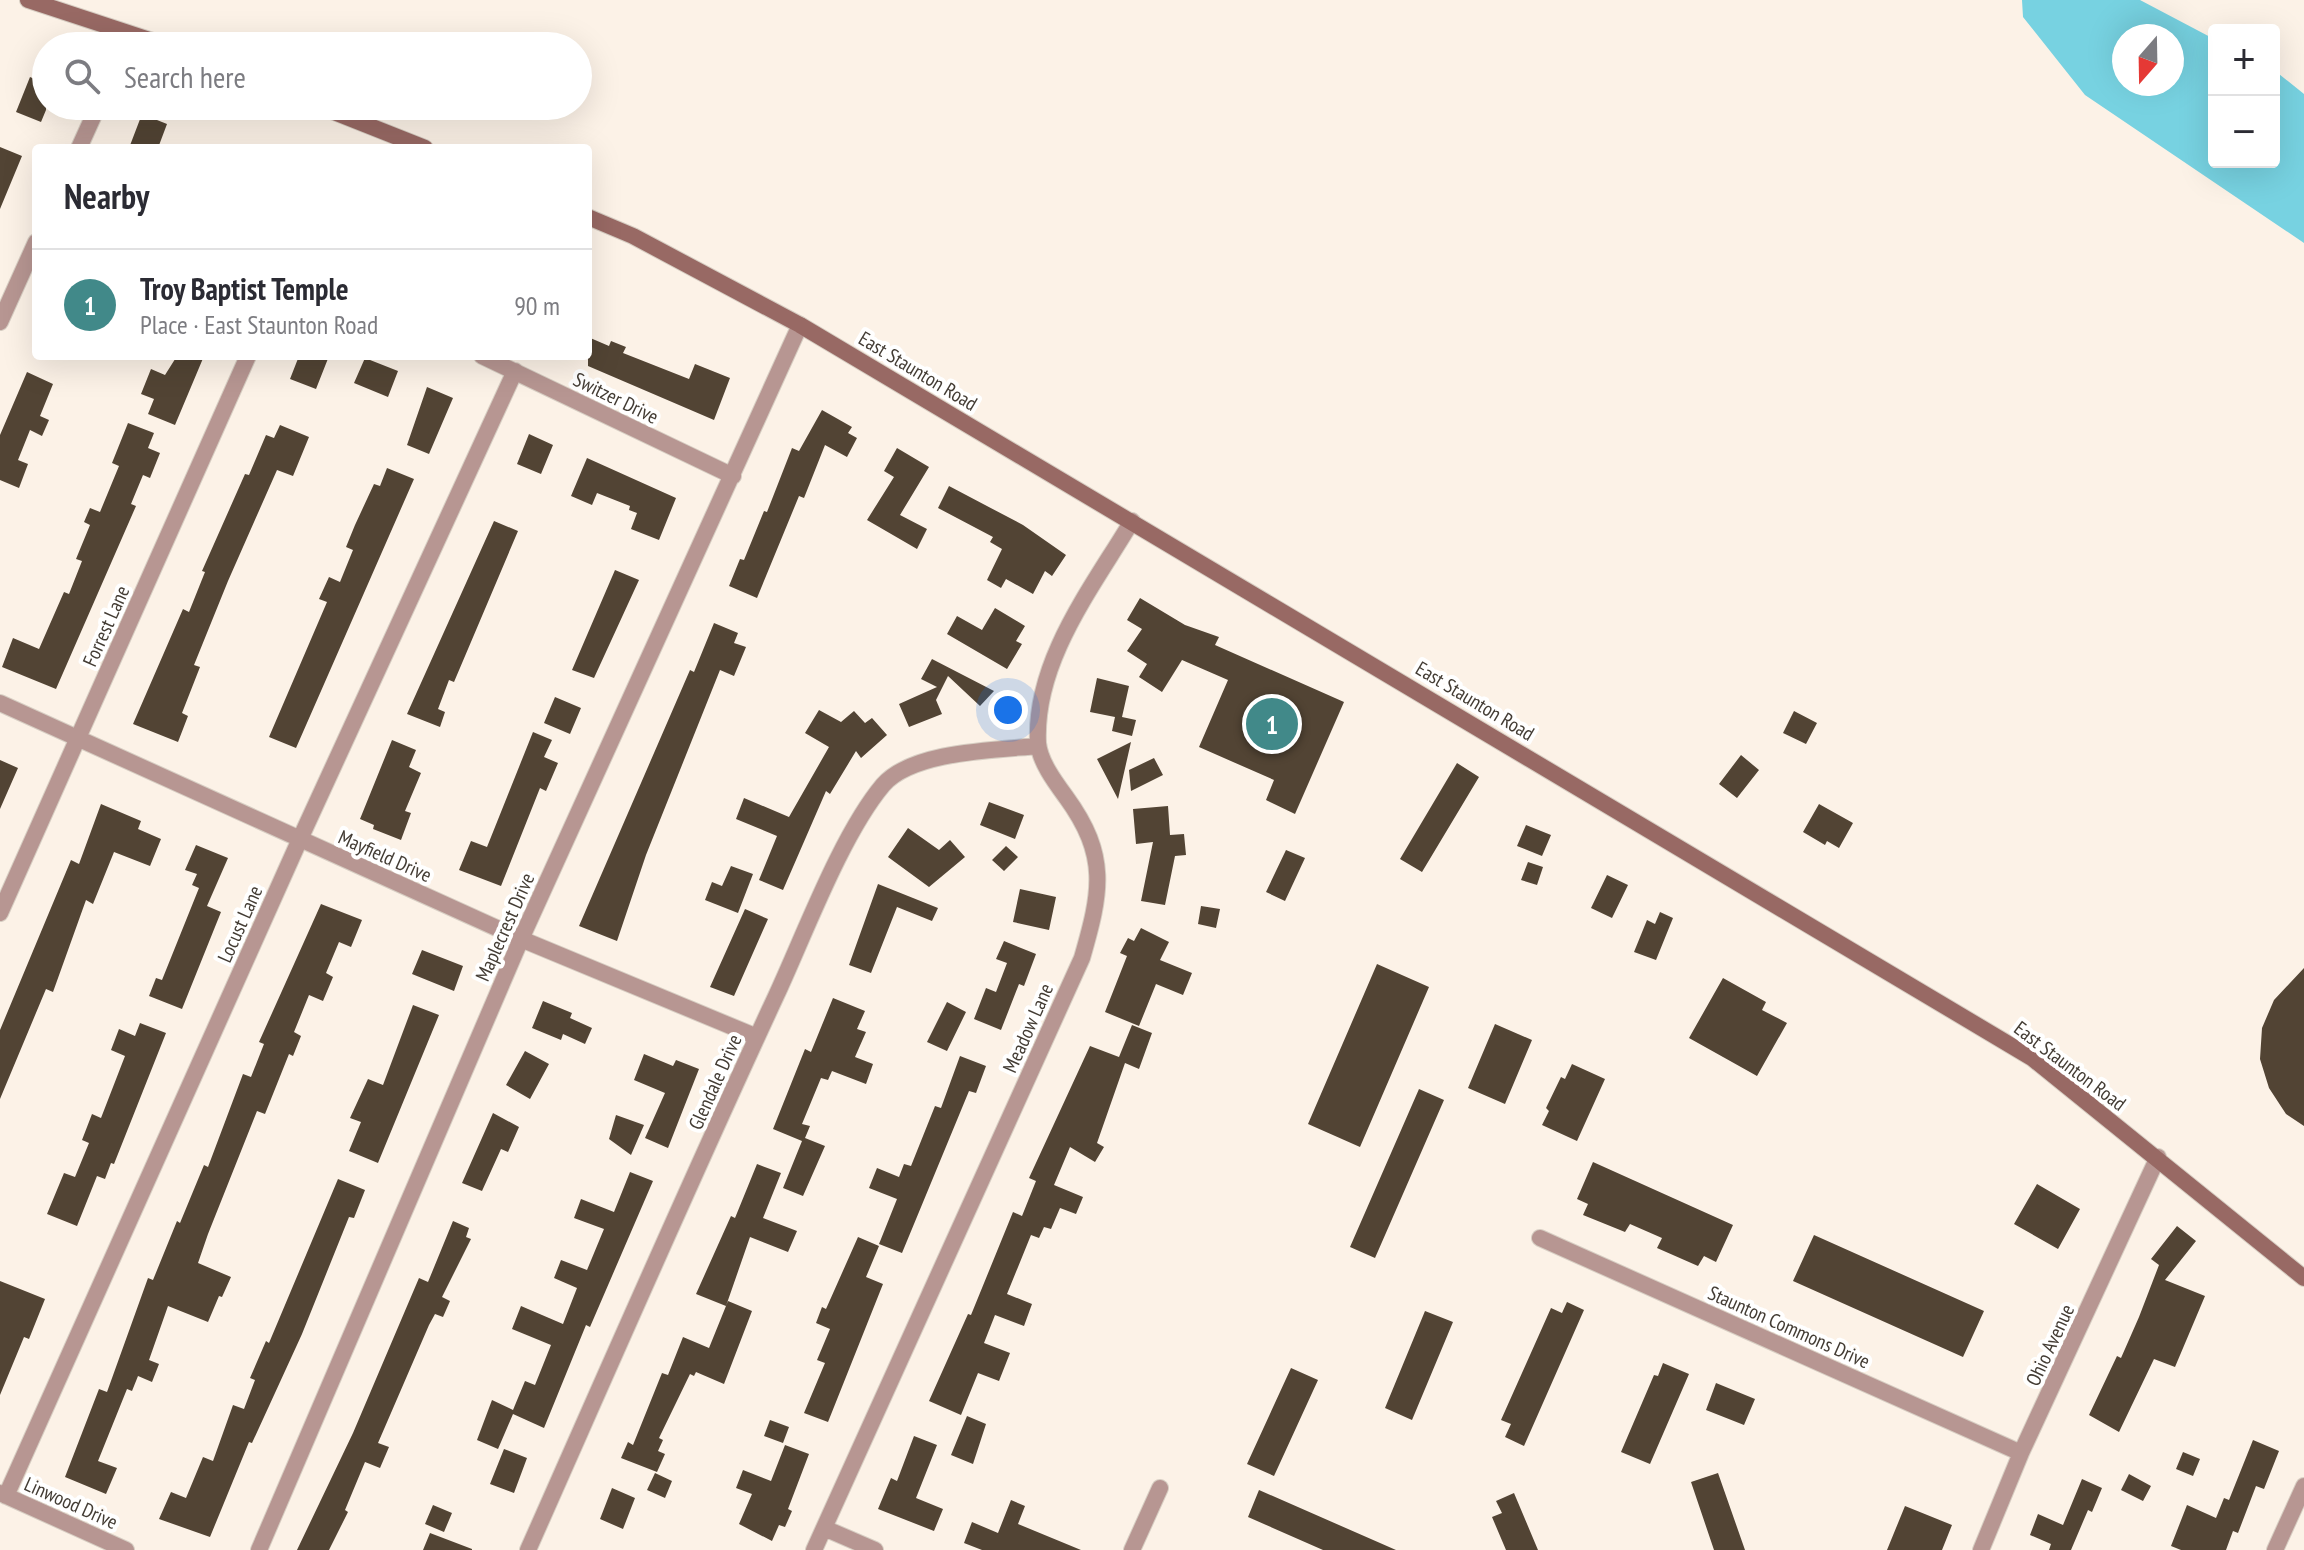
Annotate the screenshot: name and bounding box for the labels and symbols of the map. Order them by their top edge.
north arrow [2112,24,2184,96]
street label: East Staunton Road [854,325,982,417]
street label: Switzer Drive [569,366,663,430]
street label: Forrest Lane [77,582,135,670]
street label: East Staunton Road [1411,655,1539,747]
your location [988,690,1028,730]
pin: 1 [1246,694,1298,754]
street label: Mayfield Drive [334,824,436,888]
street label: Maplecrest Drive [470,869,540,985]
street label: Locust Lane [212,882,268,966]
street label: Meadow Lane [997,979,1059,1077]
street label: East Staunton Road [2009,1015,2131,1117]
street label: Glendale Drive [682,1030,748,1134]
street label: Staunton Commons Drive [1704,1280,1874,1374]
street label: Ohio Avenue [2020,1300,2080,1390]
street label: Linwood Drive [20,1471,122,1535]

